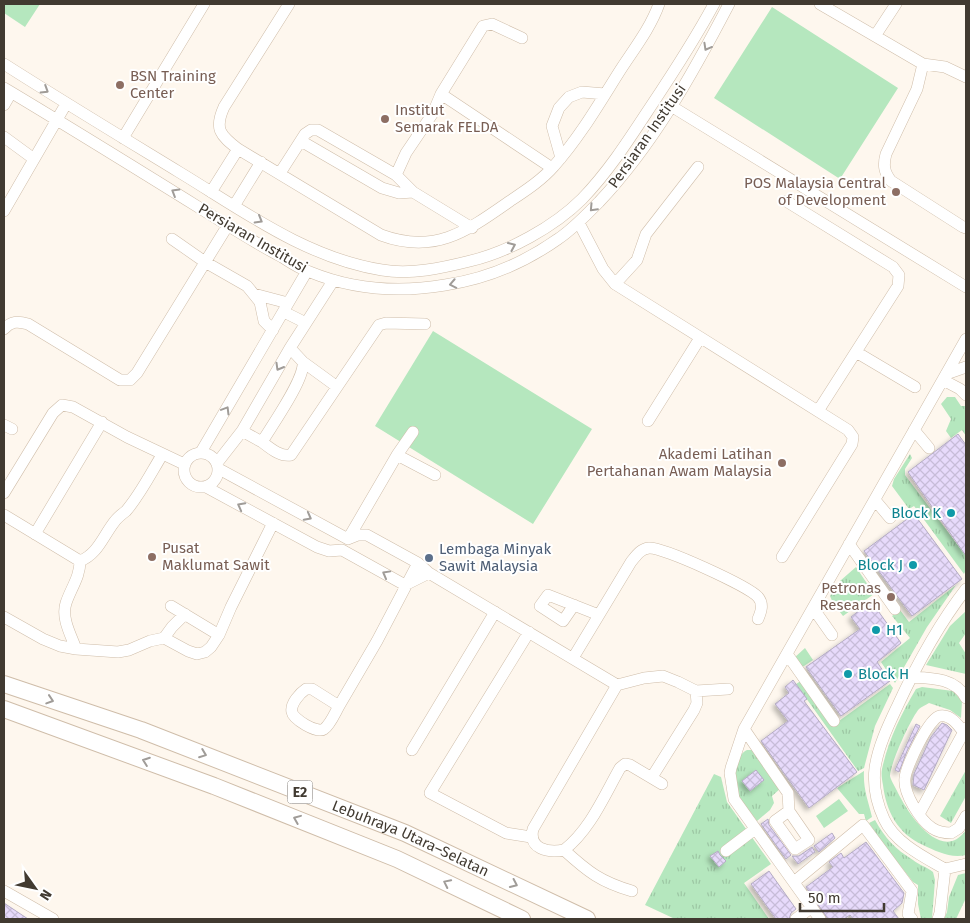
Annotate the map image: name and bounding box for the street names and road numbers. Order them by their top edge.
street label: Persiaran Institusi [604,81,690,191]
street label: Persiaran Institusi [195,199,311,277]
road number: E2 [288,780,312,804]
street label: Lebuhraya Utara–Selatan [329,796,492,880]

